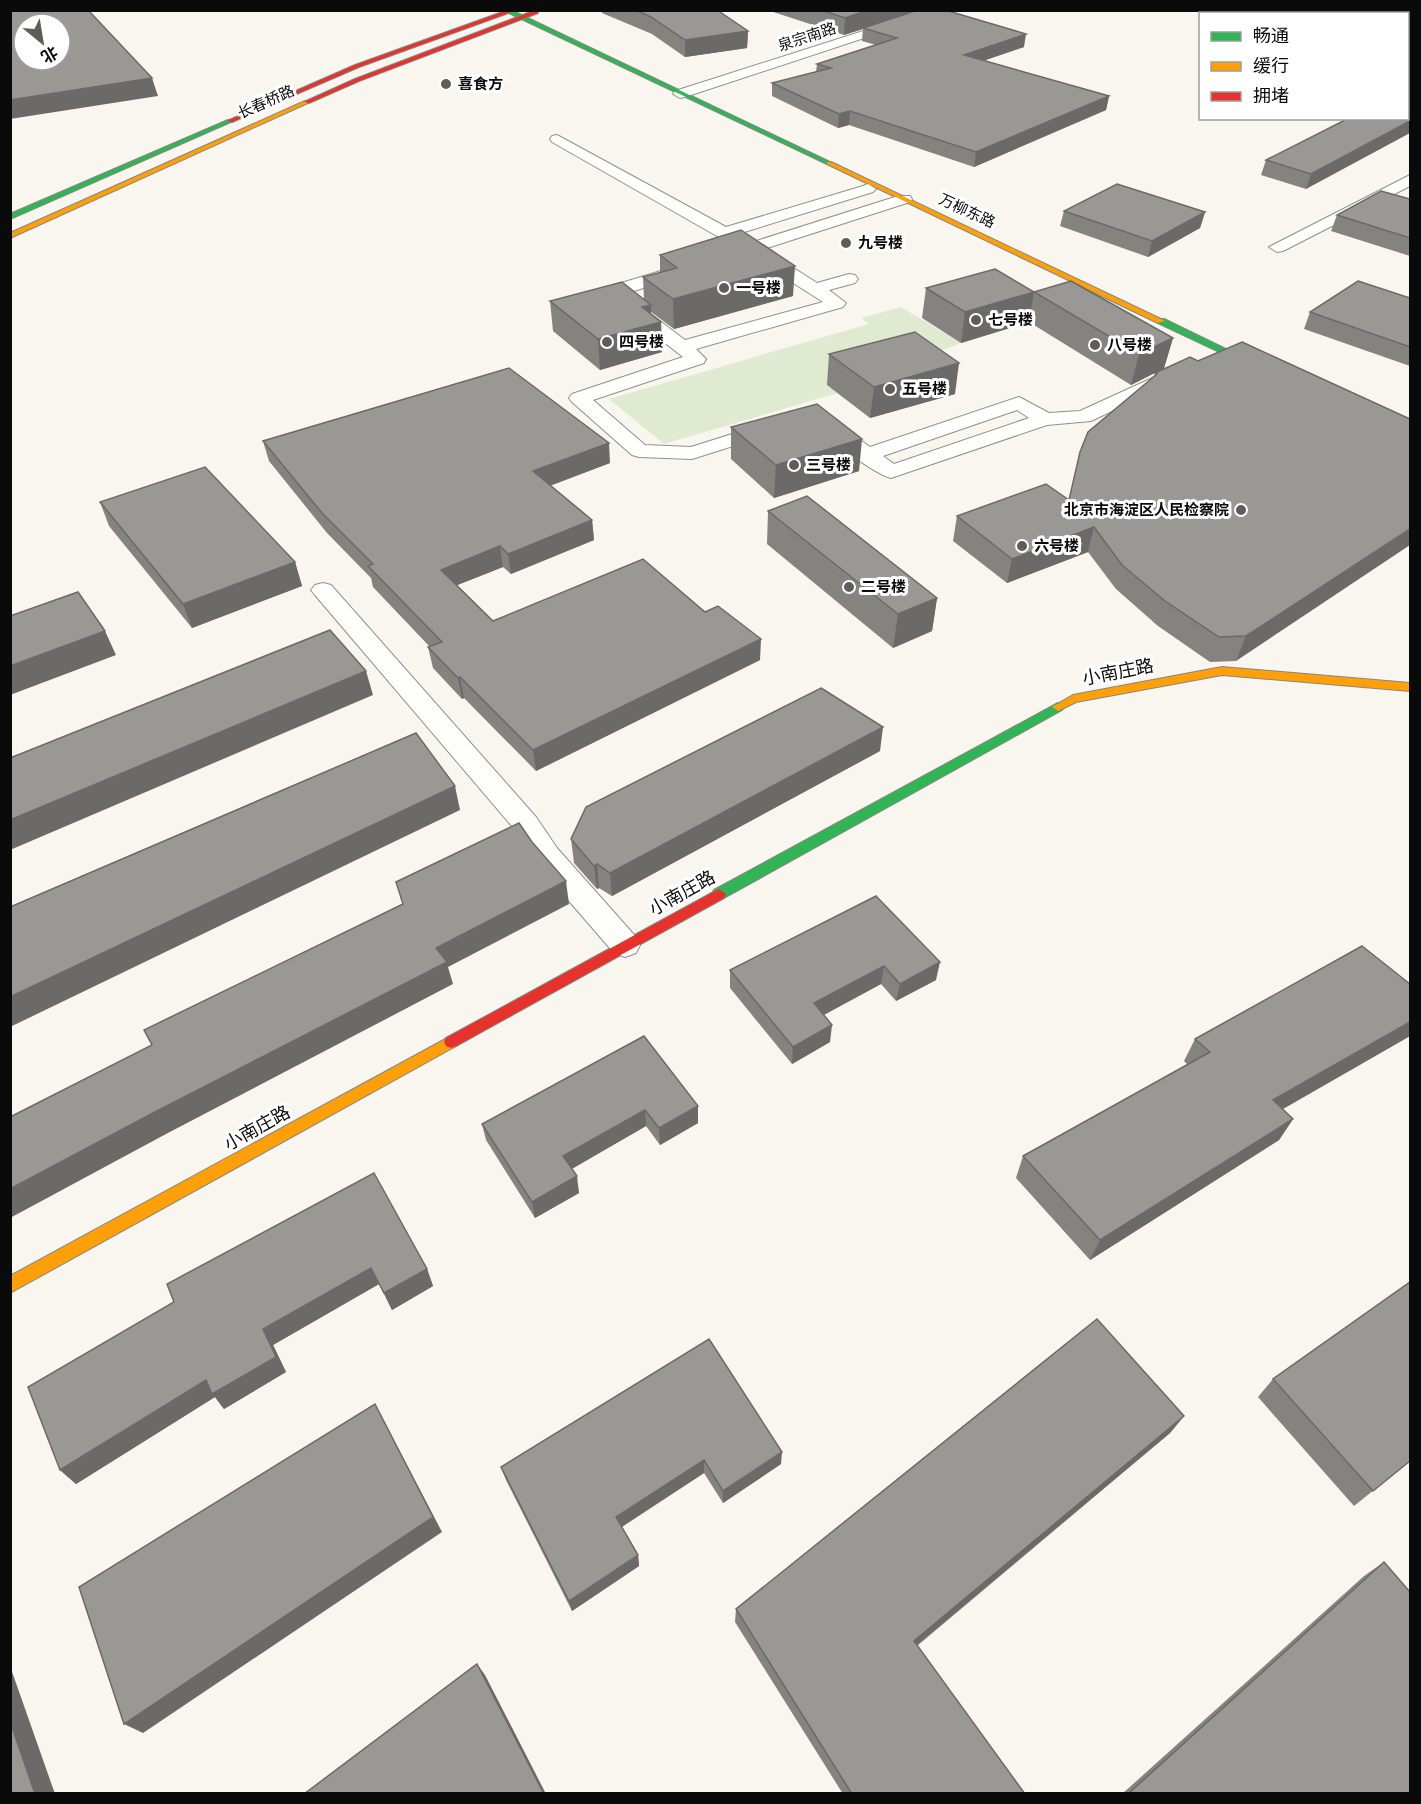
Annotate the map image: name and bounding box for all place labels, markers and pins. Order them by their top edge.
place label: 喜食方 [458,76,503,92]
marker: 喜食方 [439,77,453,91]
place label: 九号楼 [858,235,903,251]
marker: 九号楼 [839,236,853,250]
place label: 一号楼 [736,280,781,296]
marker: 一号楼 [717,281,731,295]
place label: 七号楼 [988,312,1033,328]
marker: 七号楼 [969,313,983,327]
place label: 四号楼 [619,334,664,350]
marker: 四号楼 [600,335,614,349]
place label: 八号楼 [1107,337,1152,353]
marker: 八号楼 [1088,338,1102,352]
place label: 五号楼 [902,381,947,397]
marker: 五号楼 [883,382,897,396]
place label: 三号楼 [806,457,851,473]
marker: 三号楼 [787,458,801,472]
place label: 北京市海淀区人民检察院 [1064,501,1229,518]
marker: 北京市海淀区人民检察院 [1234,503,1248,517]
place label: 六号楼 [1034,538,1079,554]
marker: 六号楼 [1015,539,1029,553]
place label: 二号楼 [861,579,906,595]
marker: 二号楼 [842,580,856,594]

